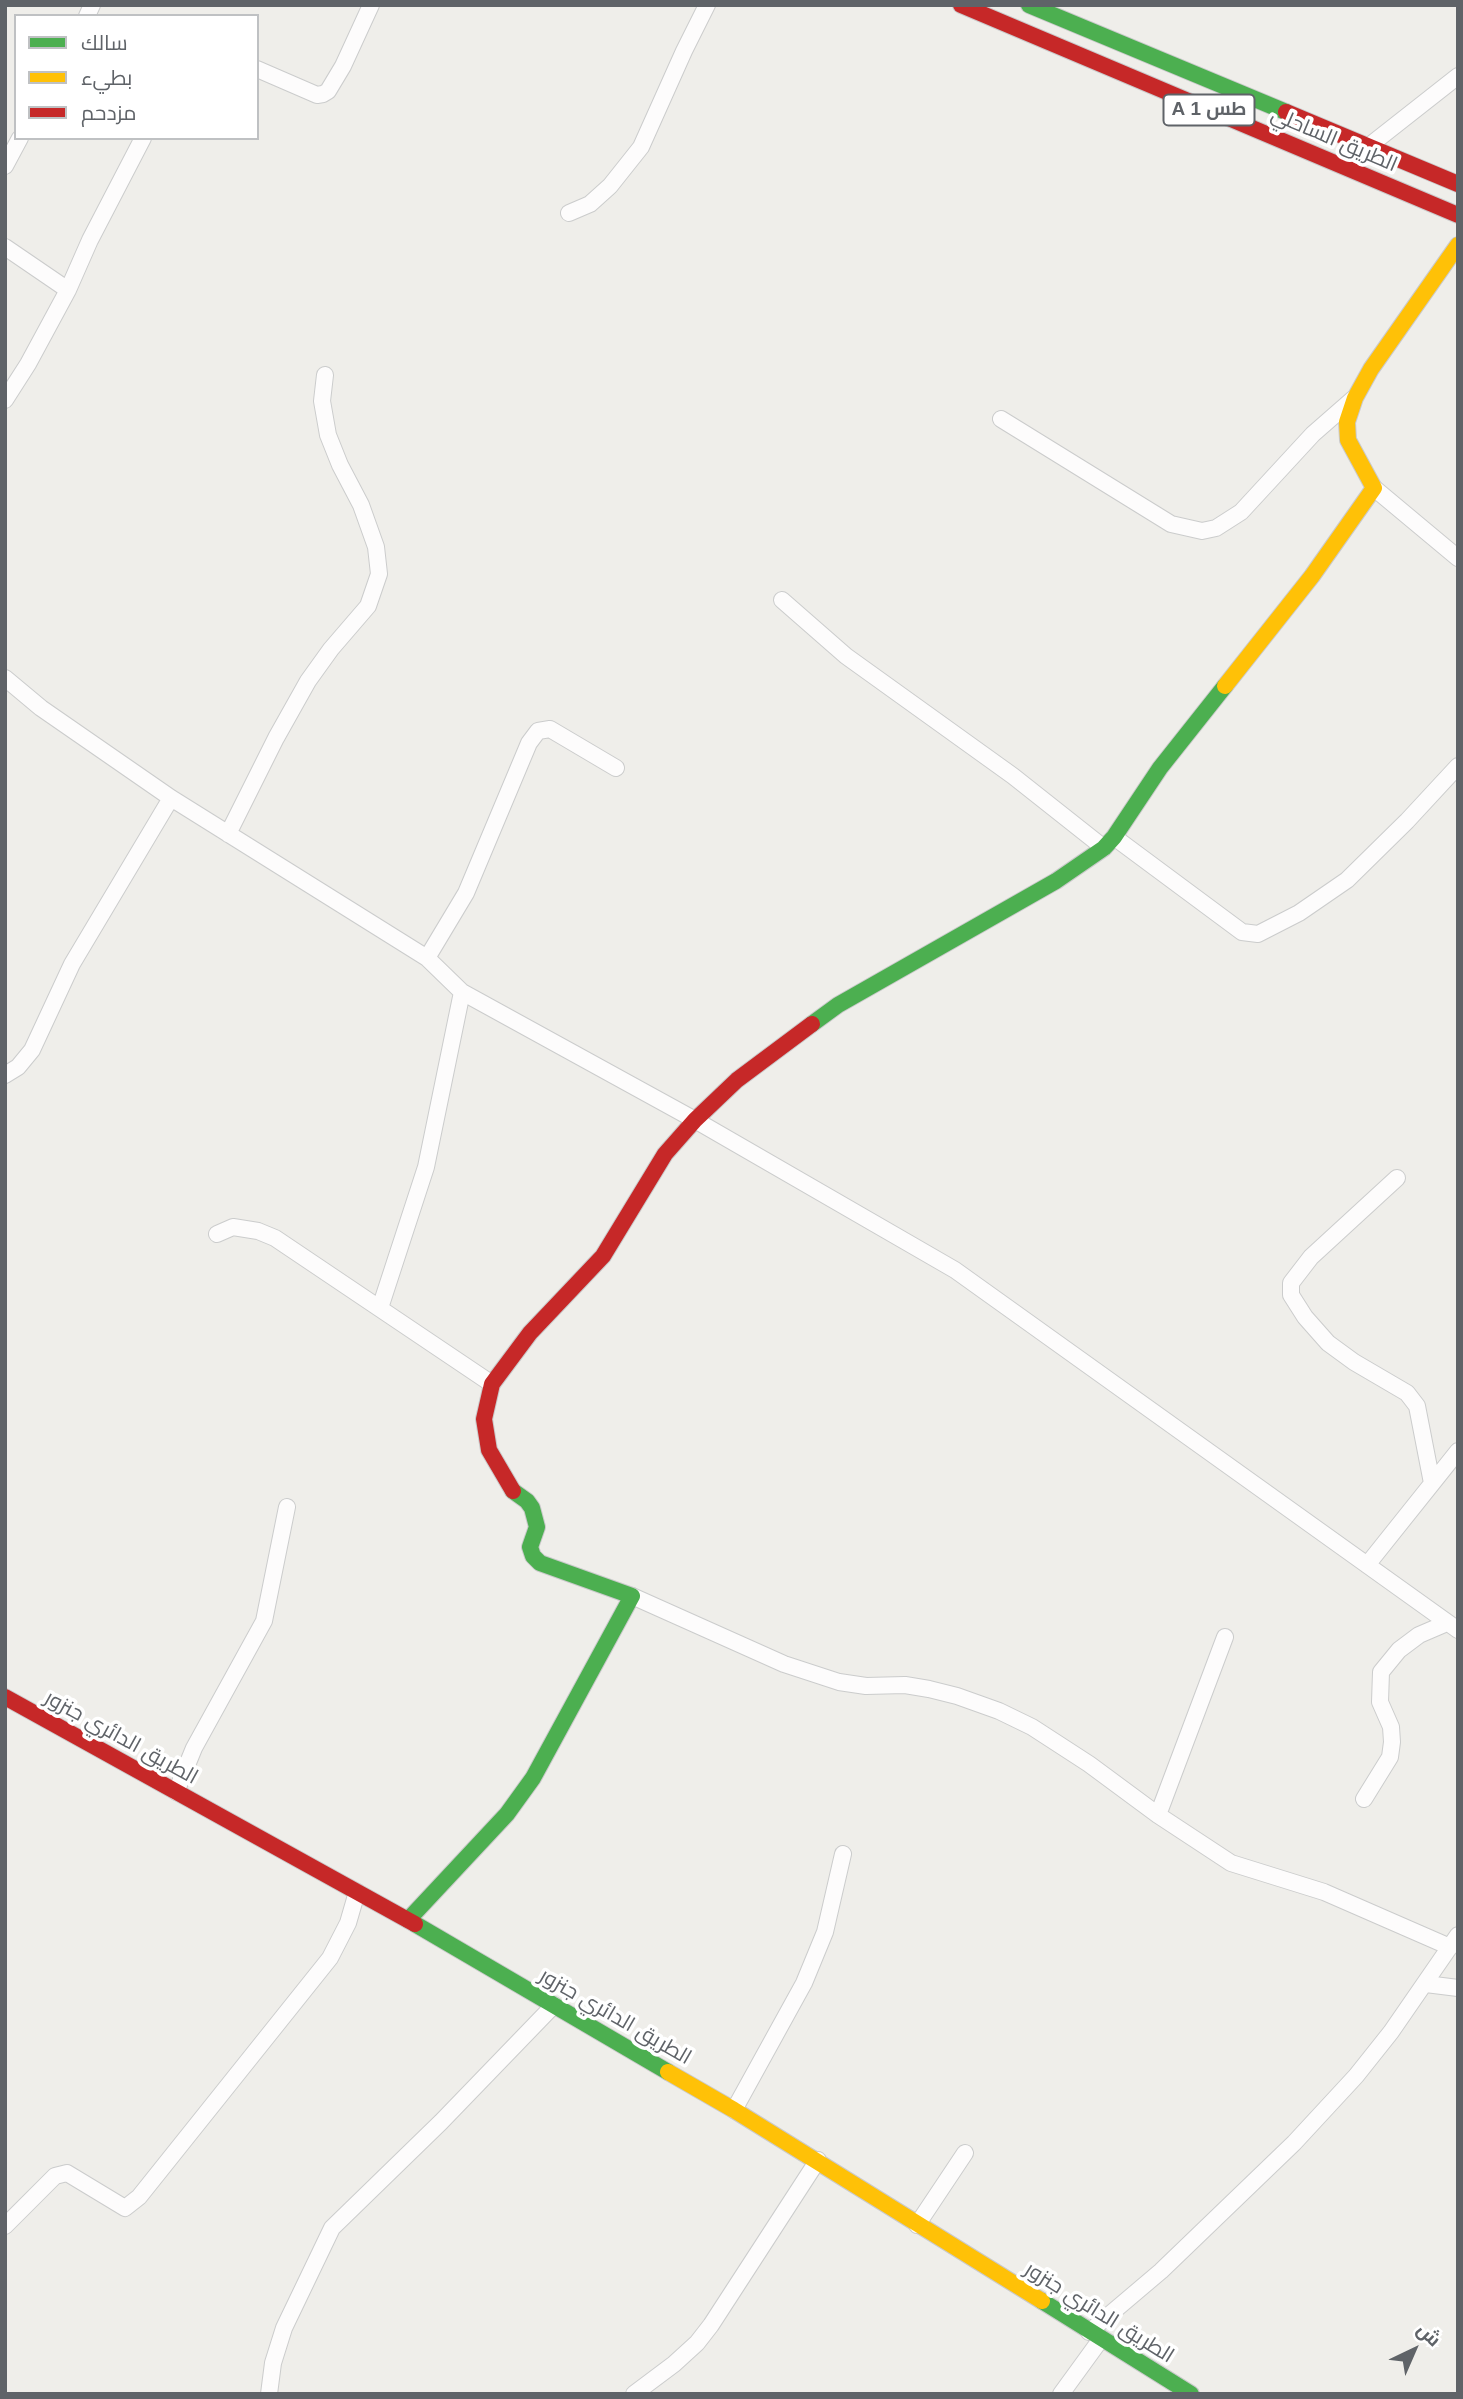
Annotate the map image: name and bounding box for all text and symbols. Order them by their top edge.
legend [14,14,259,140]
text: سالك [81,31,128,54]
text: بطيء [81,66,132,89]
road number: A 1 طس [1164,94,1254,125]
text: مزدحم [81,101,136,124]
street label: الطريق الساحلي [1267,102,1401,178]
street label: الطريق الدائري جنزور [40,1685,202,1791]
street label: الطريق الدائري جنزور [535,1963,695,2071]
street label: الطريق الدائري جنزور [1020,2257,1178,2369]
north arrow [1379,2315,1449,2385]
text: ش [1413,2319,1445,2351]

